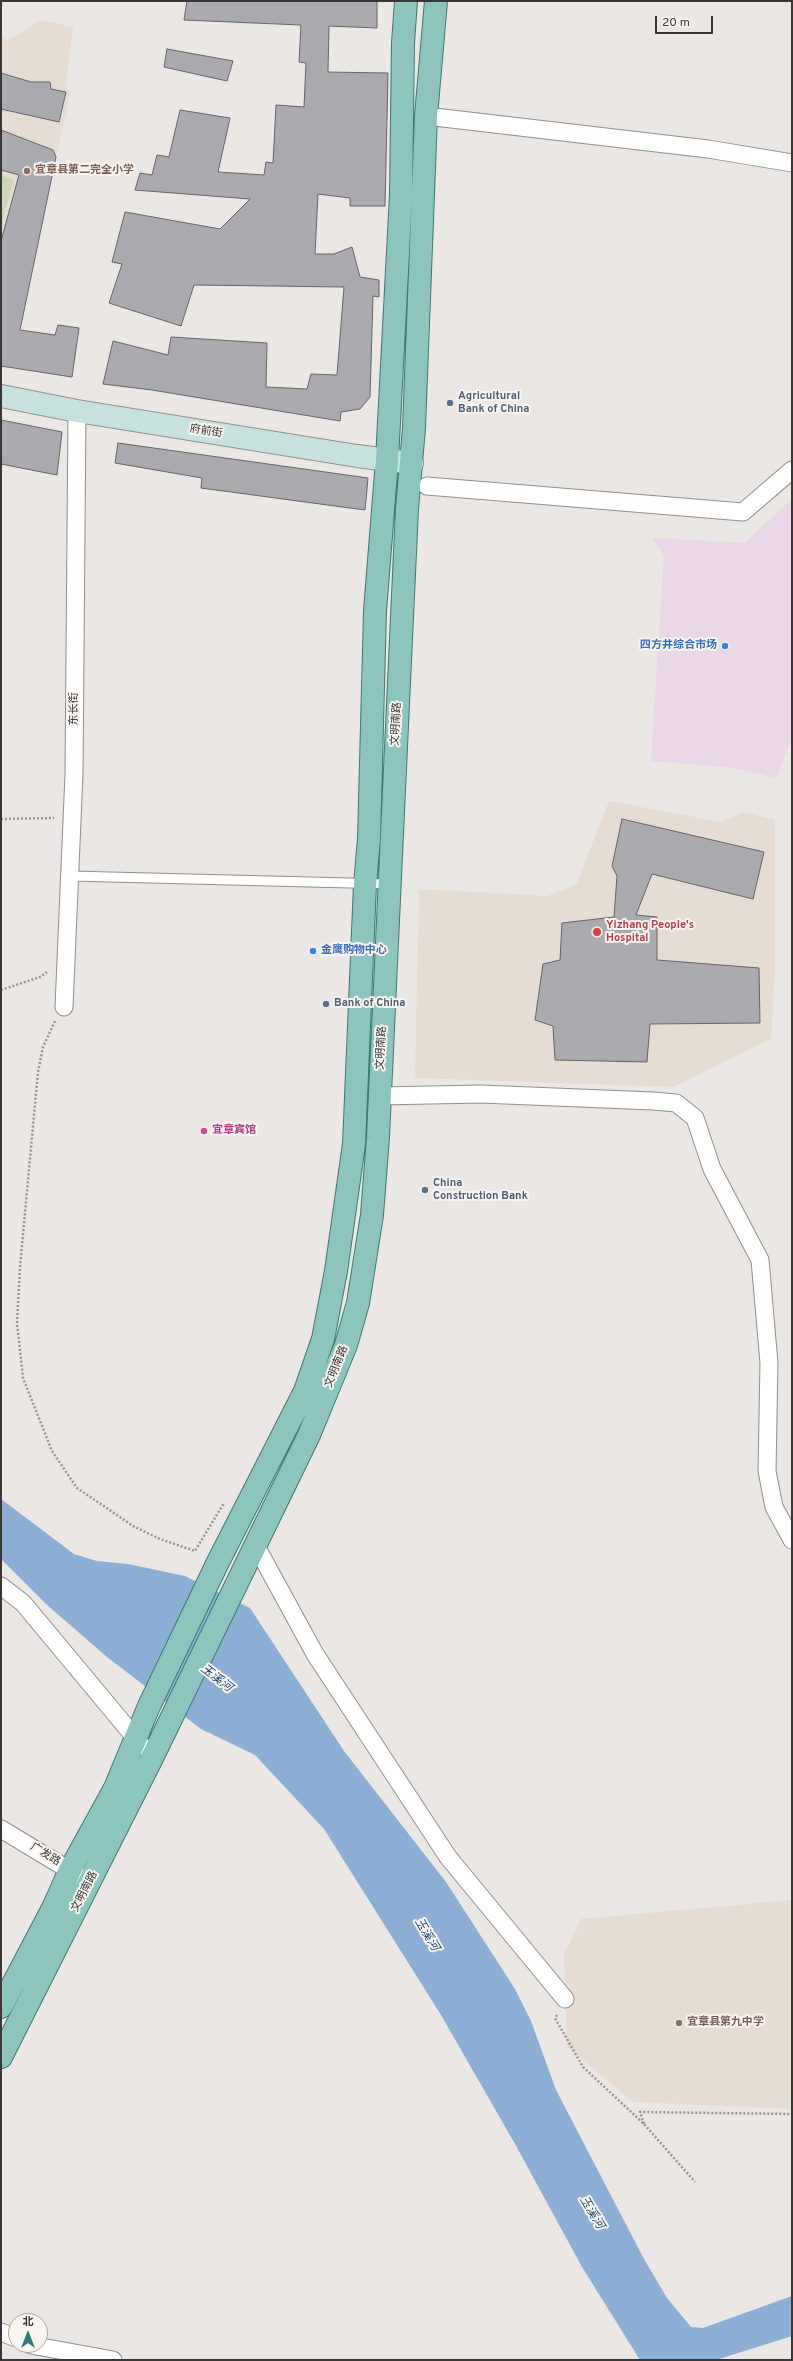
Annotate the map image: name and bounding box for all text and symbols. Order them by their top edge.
scale bar [657,8,715,34]
text: 20 m [662,15,690,31]
place label: 宜章县第二完全小学 [35,164,134,178]
marker: 宜章县第二完全小学 [22,166,32,176]
place label: Agricultural Bank of China [458,390,529,416]
marker: Agricultural Bank of China [445,398,455,408]
street label: 府前街 [189,423,223,441]
place label: 四方井综合市场 [640,639,717,653]
marker: 四方井综合市场 [720,641,730,651]
street label: 东长街 [68,693,82,725]
street label: 文明南路 [389,702,405,746]
place label: Yizhang People's Hospital [606,919,694,945]
marker: Yizhang People's Hospital [591,926,603,938]
place label: 金鹰购物中心 [321,944,387,958]
marker: 金鹰购物中心 [308,946,318,956]
place label: Bank of China [334,997,405,1011]
marker: Bank of China [321,999,331,1009]
street label: 文明南路 [374,1026,390,1070]
place label: 宜章宾馆 [212,1124,256,1138]
marker: 宜章宾馆 [199,1126,209,1136]
place label: China Construction Bank [433,1177,528,1203]
marker: China Construction Bank [420,1185,430,1195]
street label: 文明南路 [323,1344,351,1390]
water label: 玉溪河 [197,1662,235,1696]
street label: 广发路 [27,1841,63,1869]
street label: 文明南路 [69,1869,101,1915]
water label: 玉溪河 [411,1916,441,1954]
place label: 宜章县第九中学 [687,2016,764,2030]
marker: 宜章县第九中学 [674,2018,684,2028]
water label: 玉溪河 [576,2194,606,2232]
north arrow [8,2313,48,2353]
text: 北 [23,2315,34,2329]

